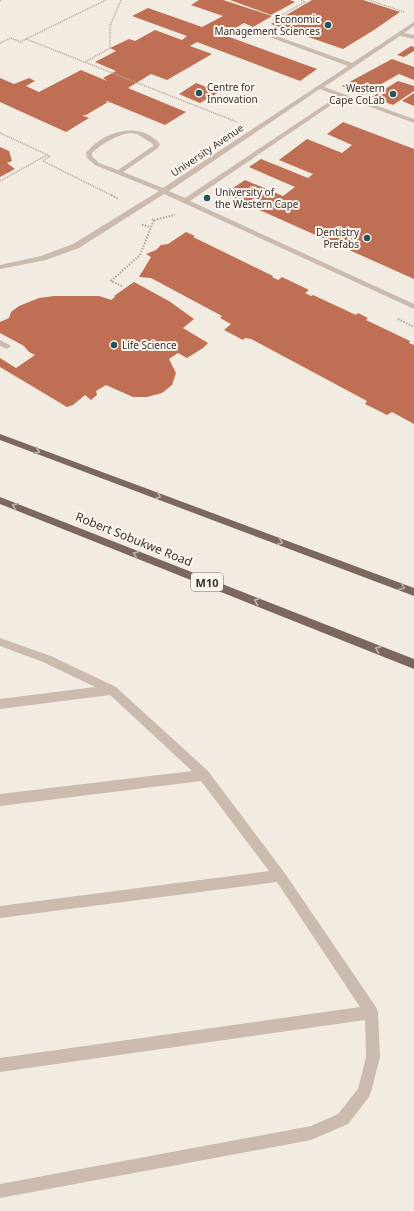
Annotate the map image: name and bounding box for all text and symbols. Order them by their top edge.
place label: Economic Management Sciences [214,12,320,38]
marker: Economic Management Sciences [323,20,333,30]
place label: Centre for Innovation [207,80,258,106]
place label: Western Cape CoLab [329,81,385,107]
marker: Centre for Innovation [194,88,204,98]
marker: Western Cape CoLab [388,89,398,99]
street label: University Avenue [168,120,246,179]
place label: University of the Western Cape [215,185,299,211]
marker: University of the Western Cape [202,193,212,203]
place label: Dentistry Prefabs [316,225,360,251]
marker: Dentistry Prefabs [362,233,372,243]
place label: Life Science [122,338,177,352]
marker: Life Science [109,340,119,350]
one-way arrow [33,446,40,454]
one-way arrow [155,492,162,500]
one-way arrow [12,502,19,510]
street label: Robert Sobukwe Road [73,508,195,570]
one-way arrow [276,537,283,545]
one-way arrow [133,550,140,558]
road number: M10 [191,573,223,591]
one-way arrow [398,583,405,591]
one-way arrow [254,598,261,606]
one-way arrow [374,646,381,654]

